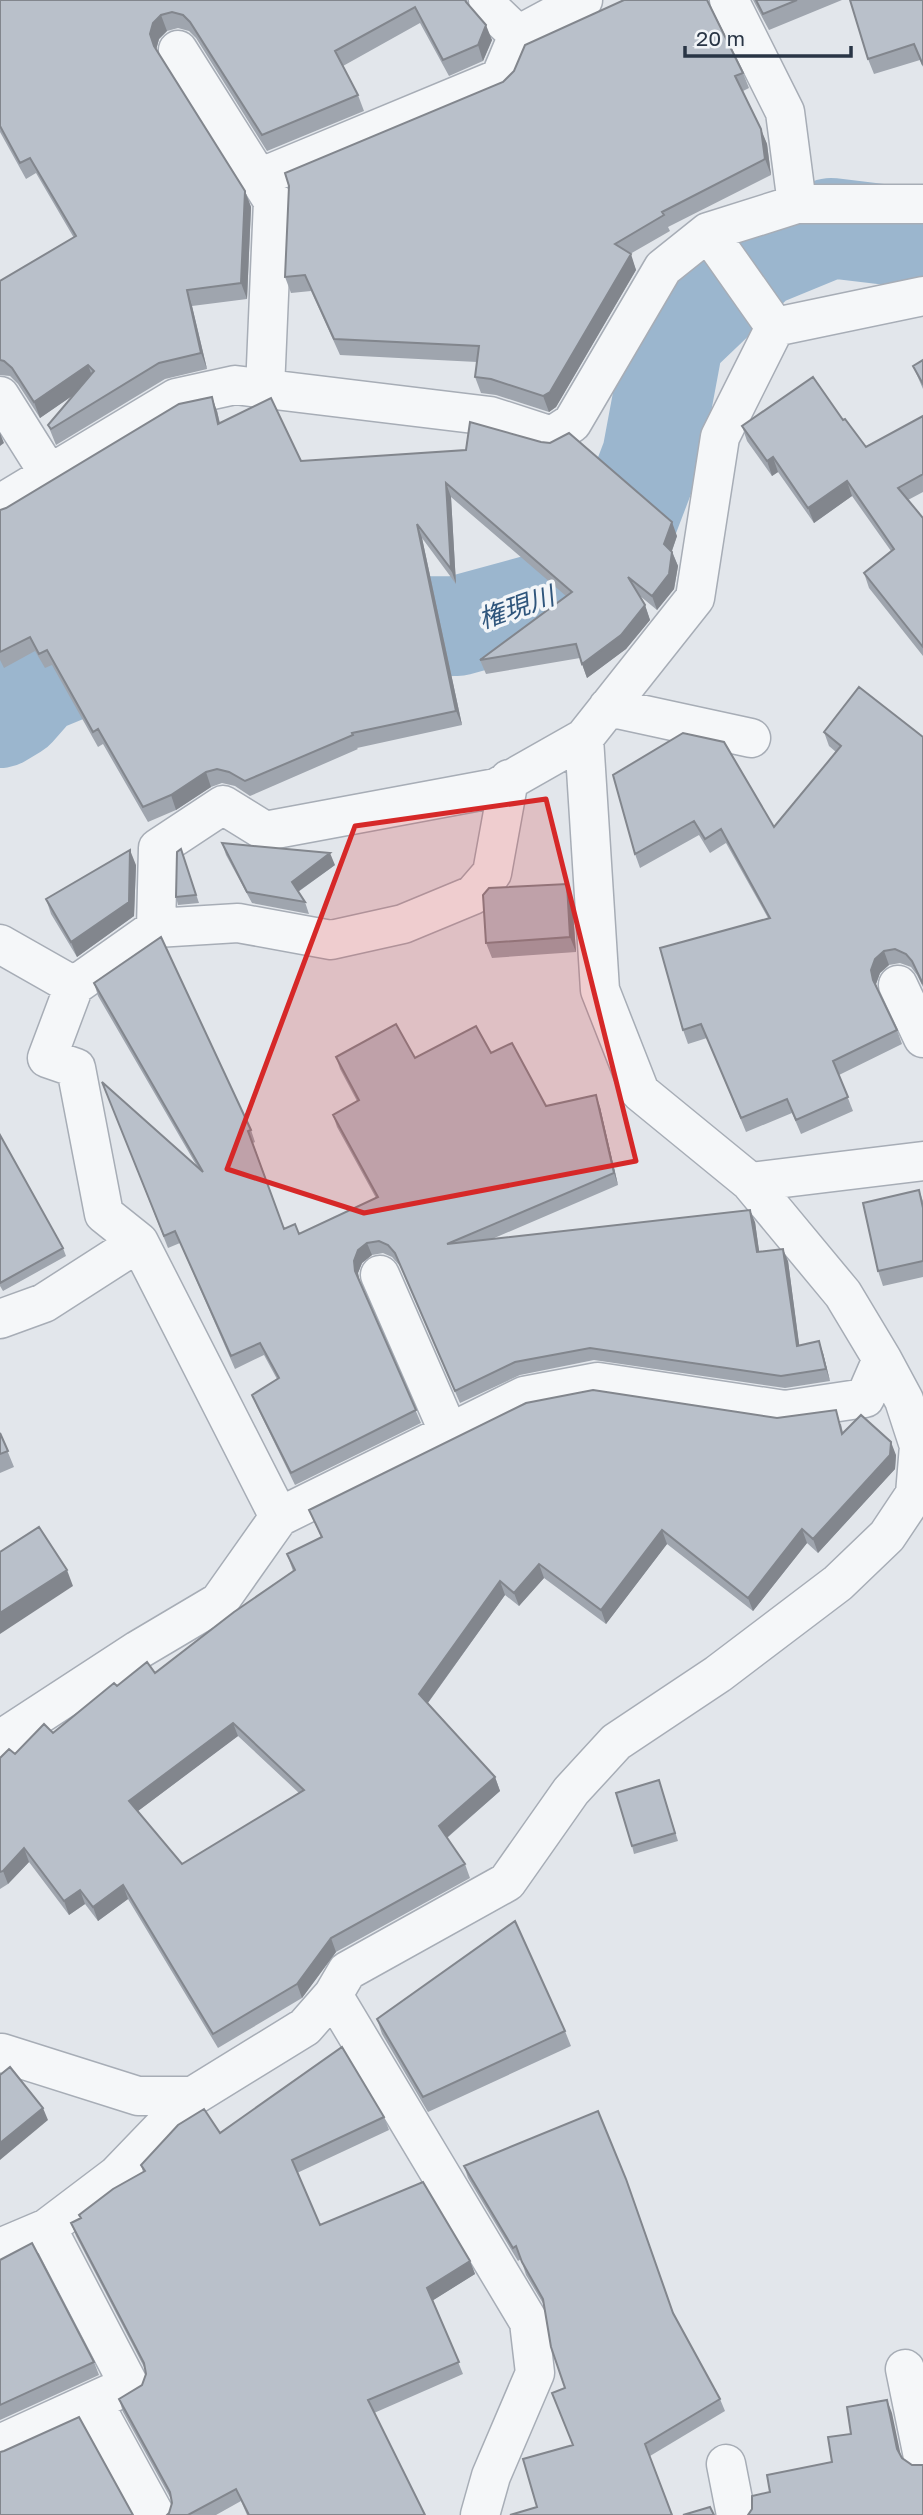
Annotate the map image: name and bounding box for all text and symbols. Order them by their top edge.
scale bar [685,14,851,58]
text: 20 m [696,25,745,51]
water label: 権現川 [474,579,561,634]

